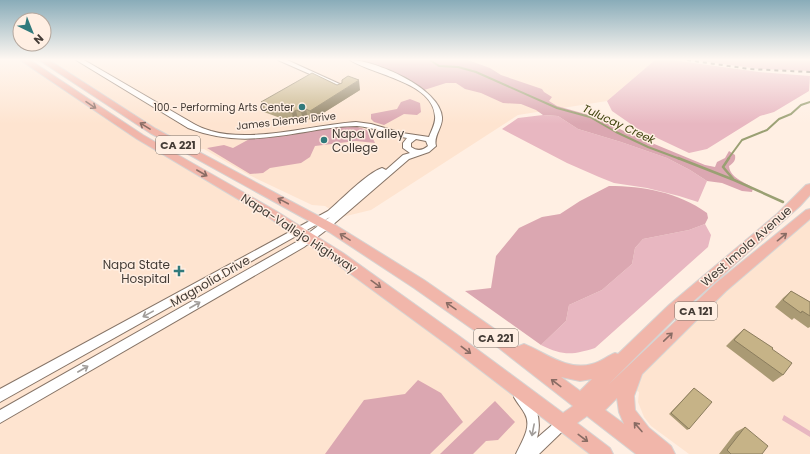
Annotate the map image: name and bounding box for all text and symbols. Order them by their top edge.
north arrow [12,12,52,52]
text: N [30,31,47,48]
place label: 100 - Performing Arts Center [154,100,294,115]
water label: Tulucay Creek [580,100,659,148]
one-way arrow [86,101,97,109]
marker: 100 - Performing Arts Center [297,102,307,112]
street label: James Diemer Drive [235,108,337,134]
one-way arrow [139,121,150,130]
place label: Napa Valley College [332,125,405,156]
marker: Napa Valley College [319,135,329,145]
road number: CA 221 [156,136,200,154]
one-way arrow [196,170,208,178]
street label: Napa-Vallejo Highway [238,189,360,277]
one-way arrow [277,197,289,205]
street label: West Imola Avenue [697,202,795,290]
one-way arrow [776,232,787,241]
one-way arrow [340,233,351,241]
street label: Magnolia Drive [167,251,253,311]
place label: Napa State Hospital [103,256,170,287]
marker: Napa State Hospital [173,265,185,277]
one-way arrow [370,280,381,288]
one-way arrow [189,300,201,308]
one-way arrow [446,302,457,310]
road number: CA 121 [675,302,717,320]
one-way arrow [142,311,154,318]
road number: CA 221 [474,329,518,347]
one-way arrow [663,333,673,342]
one-way arrow [460,346,471,354]
one-way arrow [76,365,88,373]
one-way arrow [550,379,561,387]
one-way arrow [633,422,642,432]
one-way arrow [529,423,537,436]
one-way arrow [578,434,589,443]

